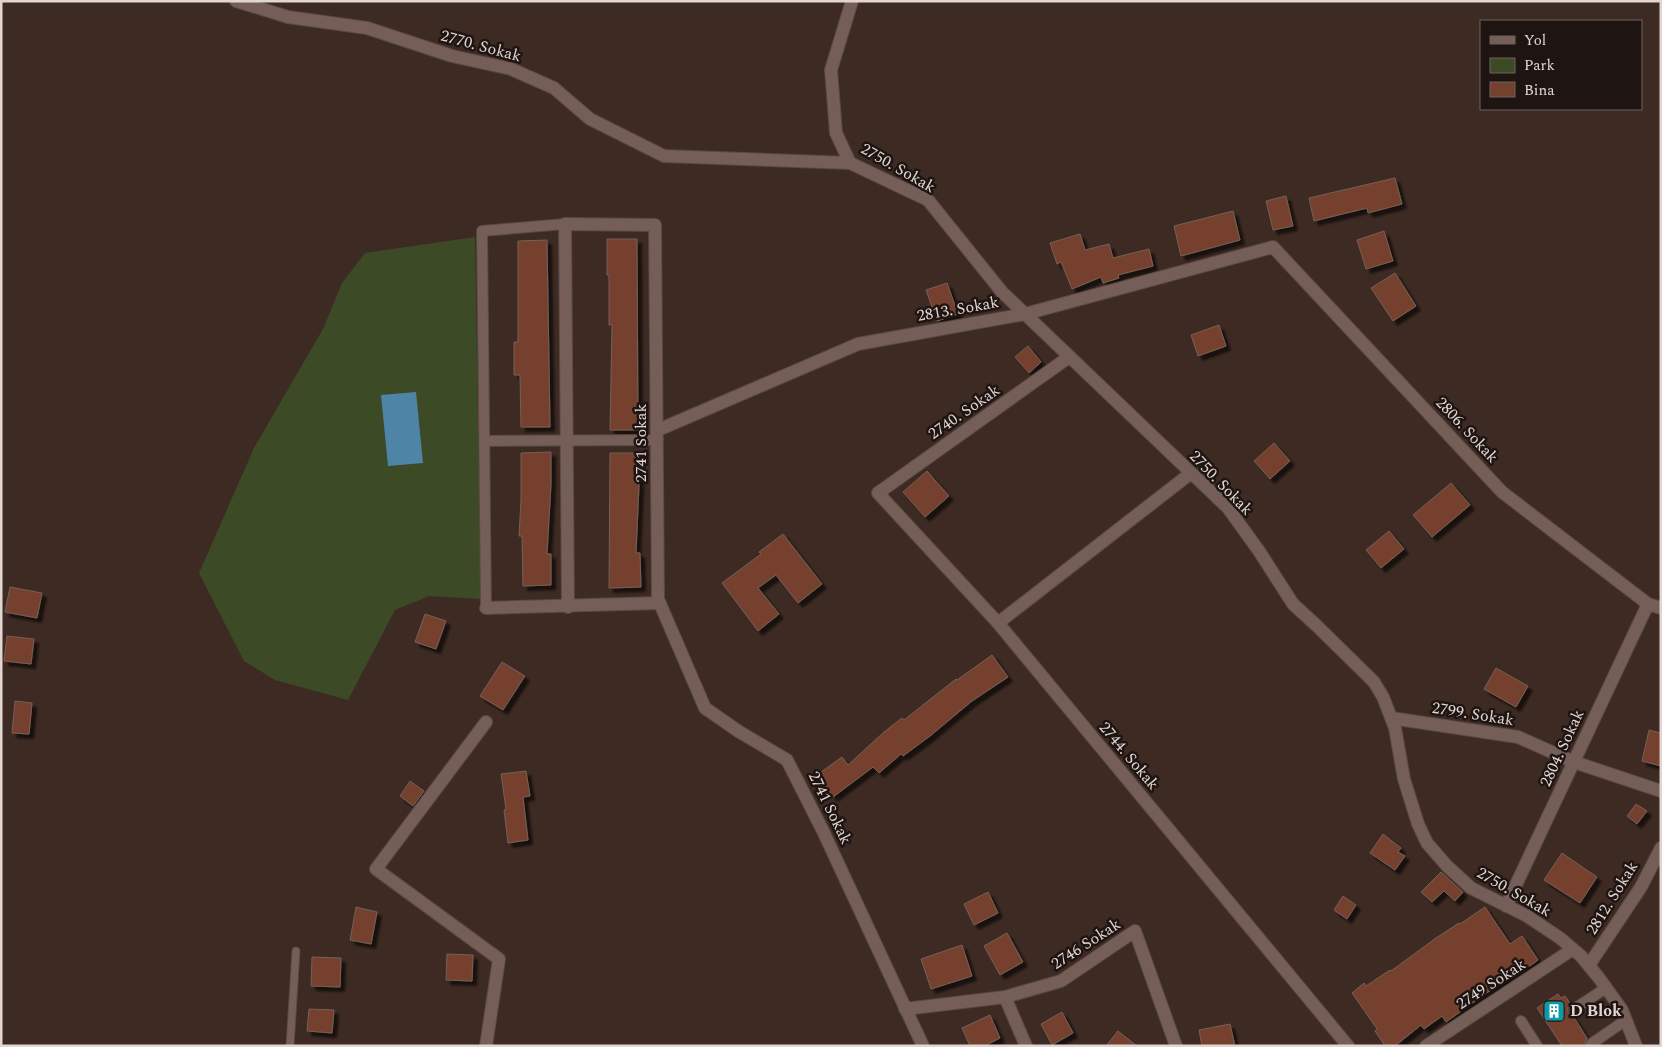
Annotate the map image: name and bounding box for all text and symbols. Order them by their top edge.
legend [1480,20,1642,110]
street label: 2770. Sokak [438,24,524,68]
text: Yol [1524,29,1546,52]
text: Park [1524,54,1555,77]
text: Bina [1524,79,1555,102]
street label: 2750. Sokak [856,137,940,199]
street label: 2813. Sokak [915,290,1001,328]
street label: 2740. Sokak [923,378,1005,446]
street label: 2806. Sokak [1430,392,1504,469]
street label: 2741 Sokak [629,404,653,482]
street label: 2750. Sokak [1184,445,1258,521]
street label: 2799. Sokak [1430,696,1516,732]
street label: 2804. Sokak [1534,705,1590,791]
street label: 2744. Sokak [1093,717,1165,795]
street label: 2741 Sokak [802,767,858,849]
street label: 2812. Sokak [1580,856,1644,939]
street label: 2750. Sokak [1472,861,1556,923]
street label: 2746 Sokak [1046,912,1126,976]
street label: 2749 Sokak [1451,952,1531,1016]
building icon: D Blok [1542,999,1566,1023]
place label: D Blok [1570,999,1622,1023]

